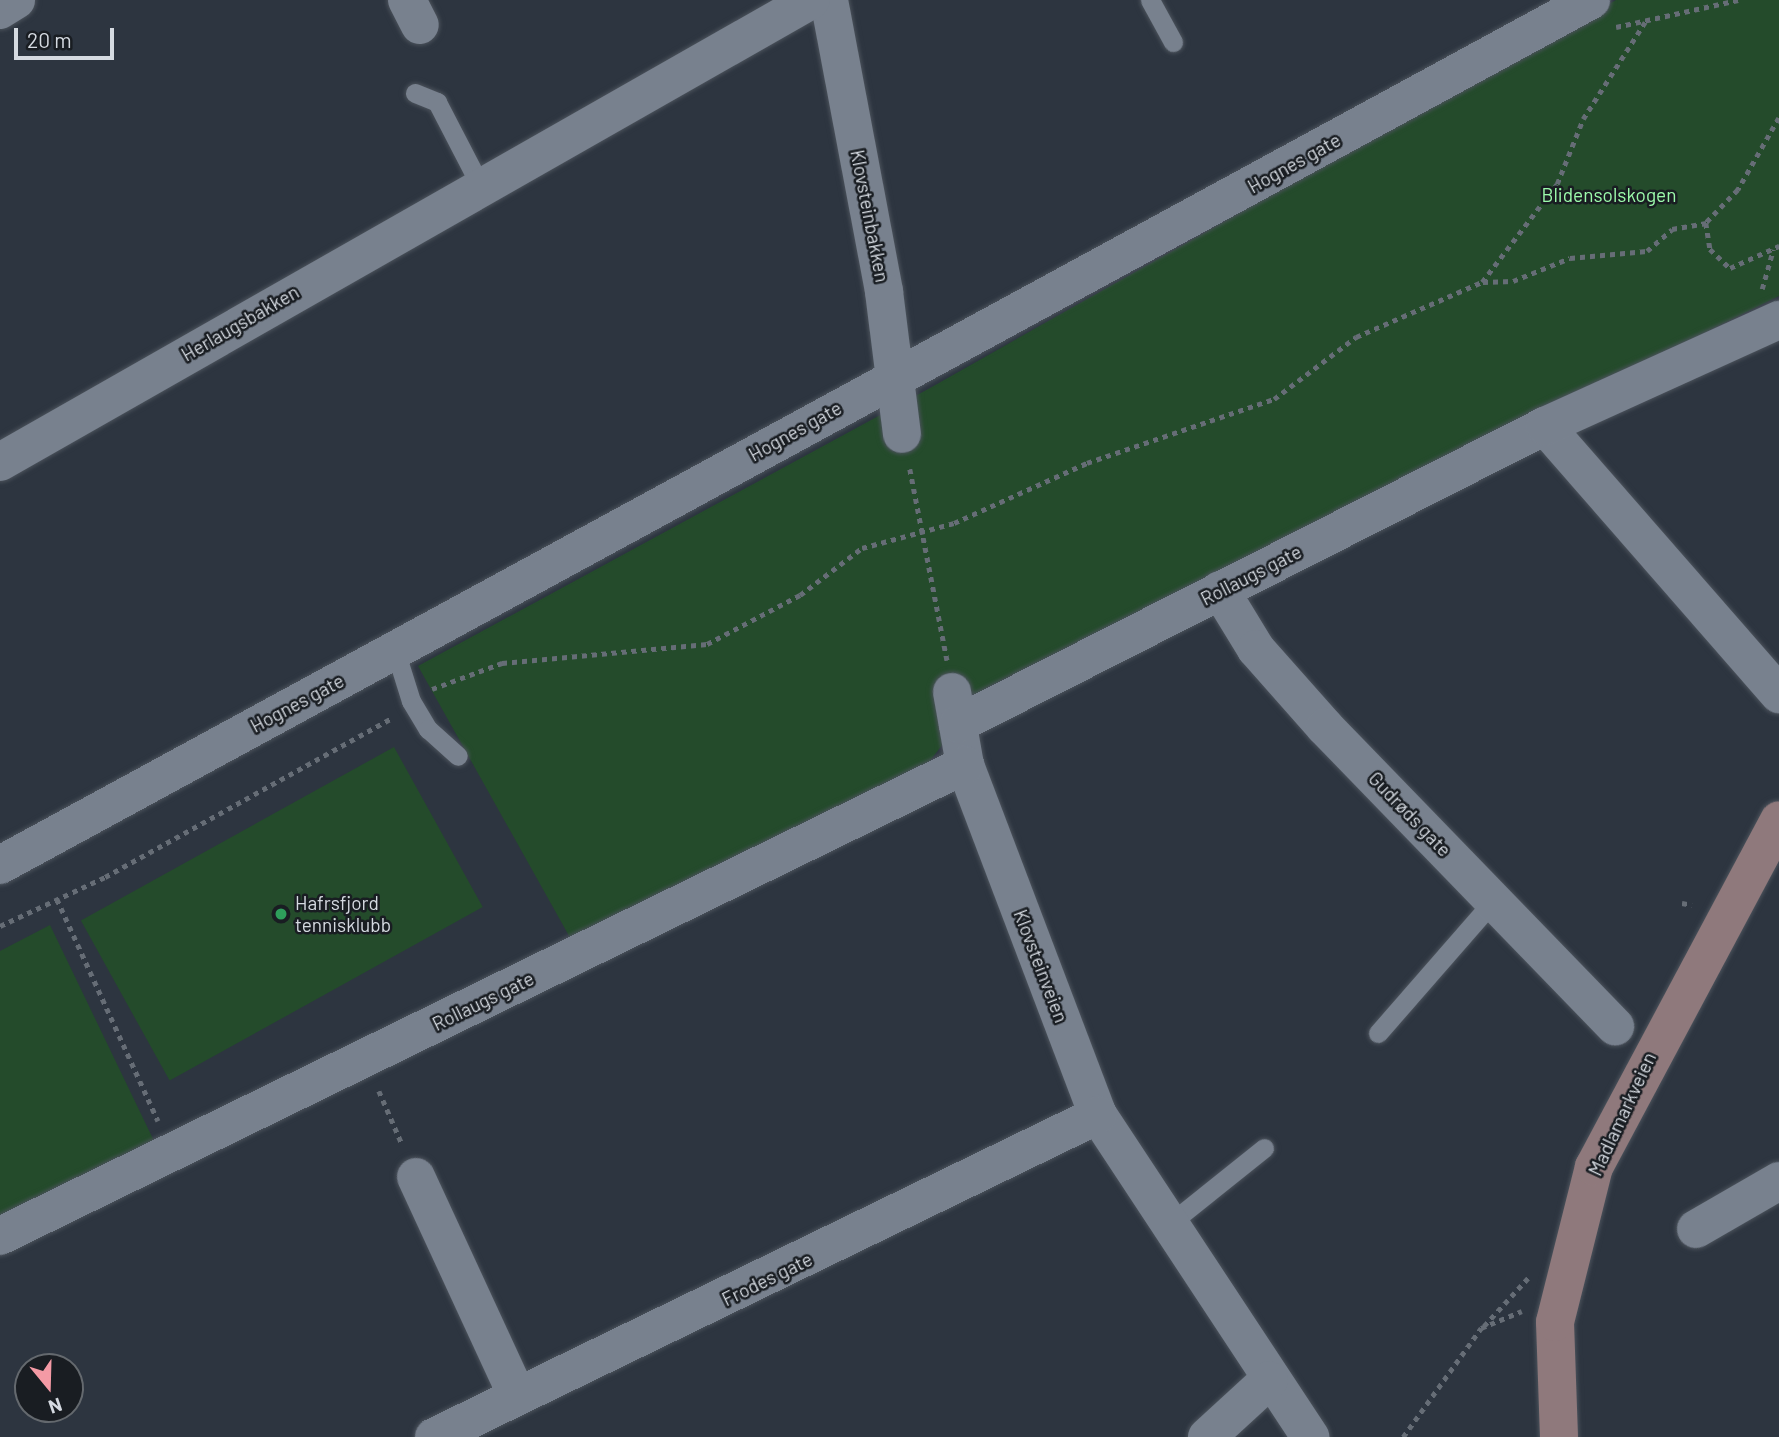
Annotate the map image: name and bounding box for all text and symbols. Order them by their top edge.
scale bar [18,14,117,58]
text: 20 m [27,27,72,52]
street label: Hognes gate [1244,128,1344,198]
street label: Klovsteinbakken [846,148,894,284]
park label: Blidensolskogen [1542,184,1676,206]
street label: Herlaugsbakken [177,280,303,366]
street label: Hognes gate [745,396,845,466]
street label: Rollaugs gate [1197,540,1305,610]
street label: Hognes gate [246,669,348,737]
street label: Gudrøds gate [1364,767,1456,861]
place label: Hafrsfjord tennisklubb [295,892,391,936]
marker: Hafrsfjord tennisklubb [273,906,289,922]
street label: Klovsteinveien [1009,906,1073,1026]
street label: Rollaugs gate [429,967,537,1035]
street label: Madlamarkveien [1583,1049,1661,1179]
street label: Frodes gate [718,1247,816,1311]
north arrow [14,1353,84,1423]
text: N [46,1394,65,1419]

